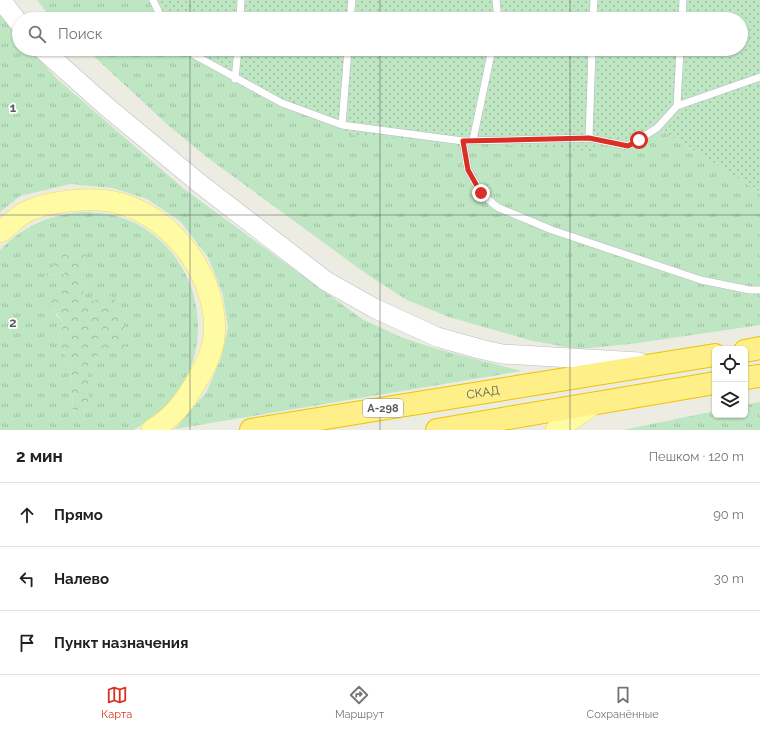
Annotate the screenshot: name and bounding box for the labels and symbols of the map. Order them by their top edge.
text: 1 [10,100,17,115]
route start [630,131,648,149]
route end [472,184,490,202]
text: 2 [9,315,17,330]
street label: СКАД [466,383,500,402]
road number: А-298 [363,399,403,417]

